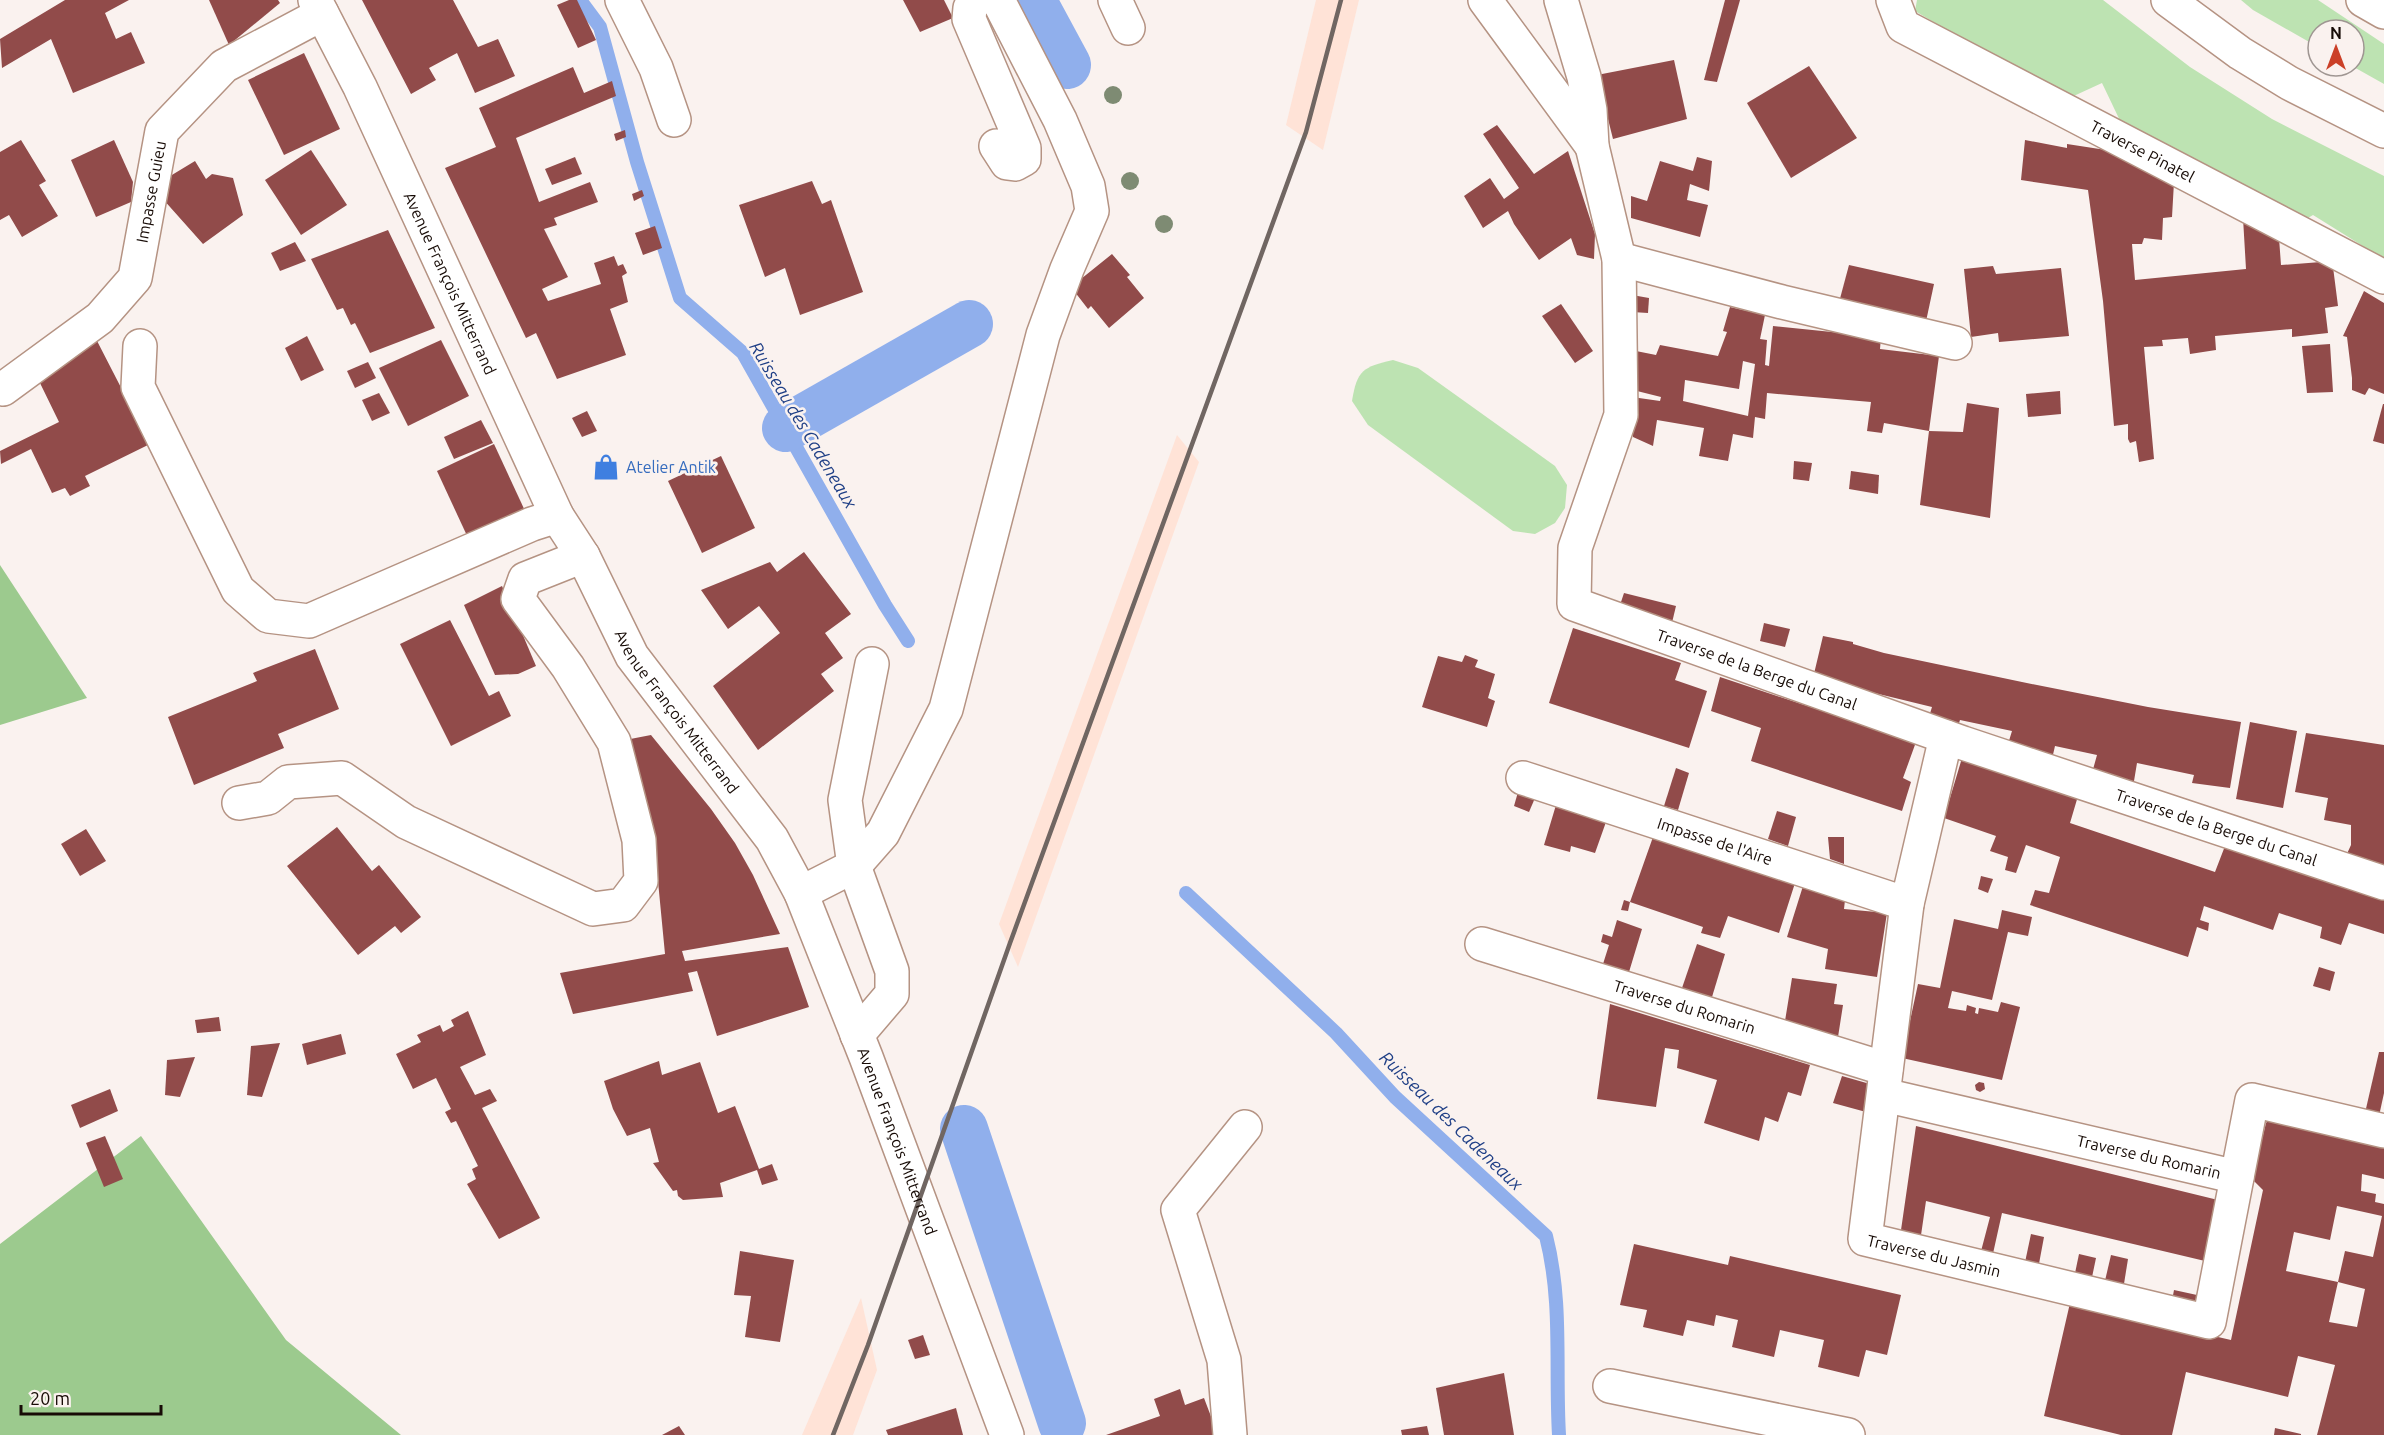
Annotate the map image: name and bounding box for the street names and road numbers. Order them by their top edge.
street label: Traverse Pinatel [2087,116,2198,186]
street label: Impasse Guieu [133,139,169,244]
street label: Avenue François Mitterrand [401,189,500,377]
street label: Traverse de la Berge du Canal [1654,625,1859,713]
street label: Avenue François Mitterrand [611,627,743,797]
street label: Traverse de la Berge du Canal [2113,785,2320,869]
street label: Impasse de l'Aire [1655,814,1775,868]
street label: Traverse du Romarin [1611,976,1758,1037]
street label: Avenue François Mitterrand [854,1045,941,1237]
street label: Traverse du Romarin [2075,1131,2223,1182]
street label: Traverse du Jasmin [1865,1231,2003,1280]

